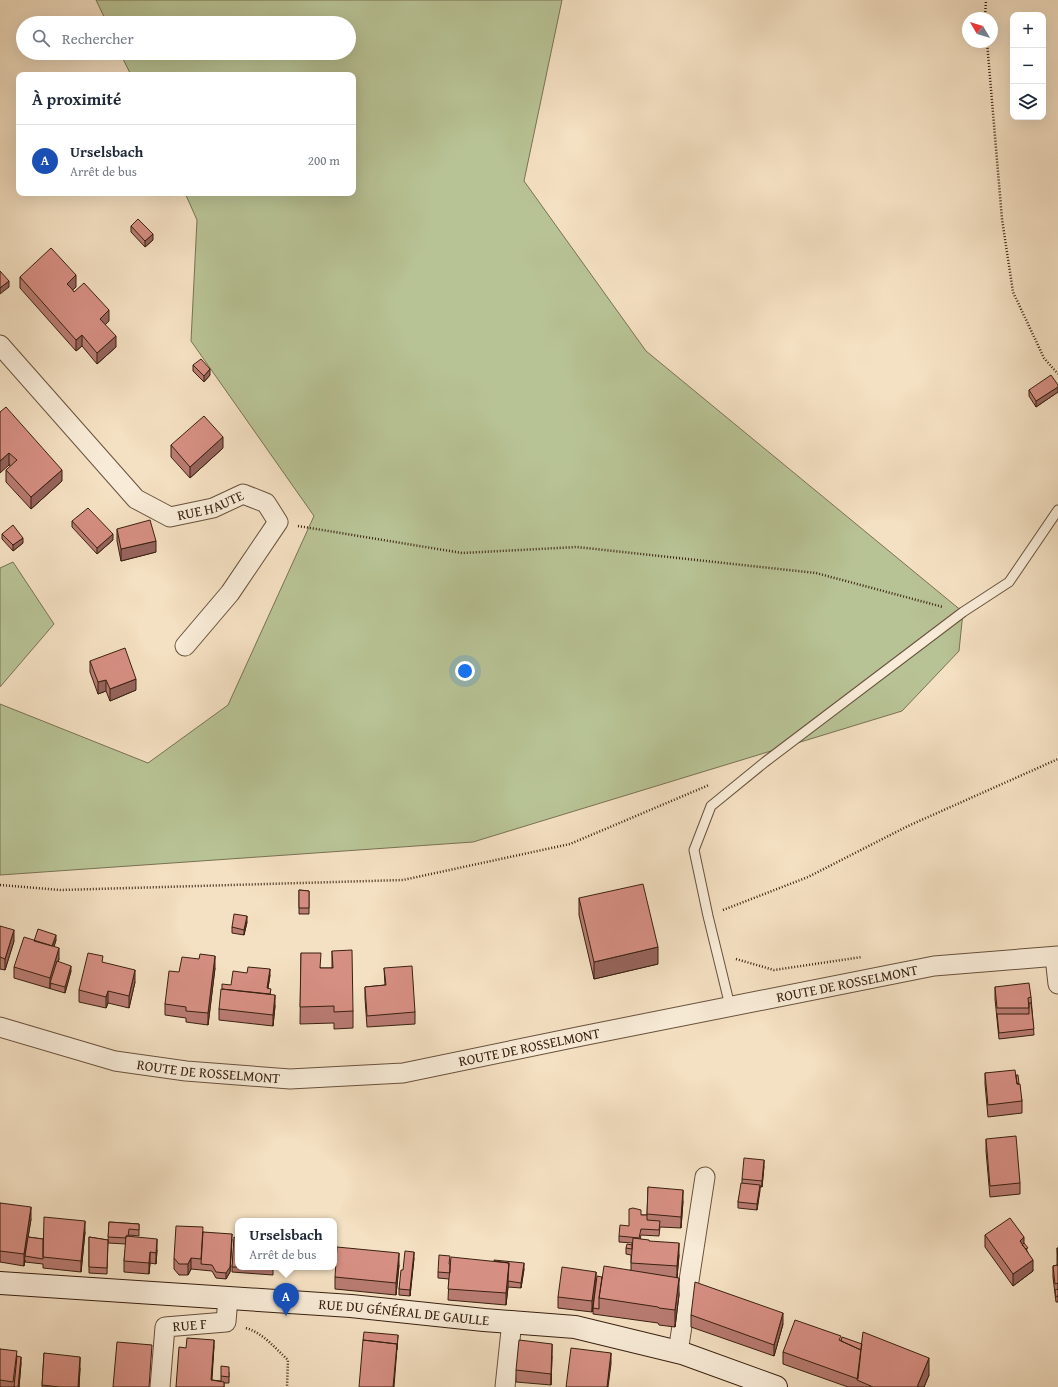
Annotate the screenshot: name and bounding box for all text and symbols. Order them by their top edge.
north arrow [962,12,998,48]
map controls [1010,12,1046,120]
button: + [1010,12,1046,48]
search box [16,16,356,60]
icon: search [30,27,52,49]
text: Rechercher [62,28,134,49]
button: − [1010,48,1046,84]
button: layers [1010,84,1046,120]
text: À proximité [32,86,121,111]
text: Urselsbach [70,141,143,162]
text: A [41,151,49,170]
text: 200 m [308,151,340,170]
text: Arrêt de bus [70,162,137,181]
street label: RUE HAUTE [175,485,247,525]
your location [455,661,475,681]
street label: ROUTE DE ROSSELMONT [774,959,920,1007]
street label: ROUTE DE ROSSELMONT [457,1023,602,1071]
street label: ROUTE DE ROSSELMONT [136,1054,281,1088]
popup [235,1218,337,1270]
text: Urselsbach [249,1224,323,1245]
text: Arrêt de bus [249,1245,316,1264]
pin: A [273,1283,299,1316]
street label: RUE DU GÉNÉRAL DE GAULLE [318,1294,490,1330]
street label: RUE F [172,1314,208,1336]

